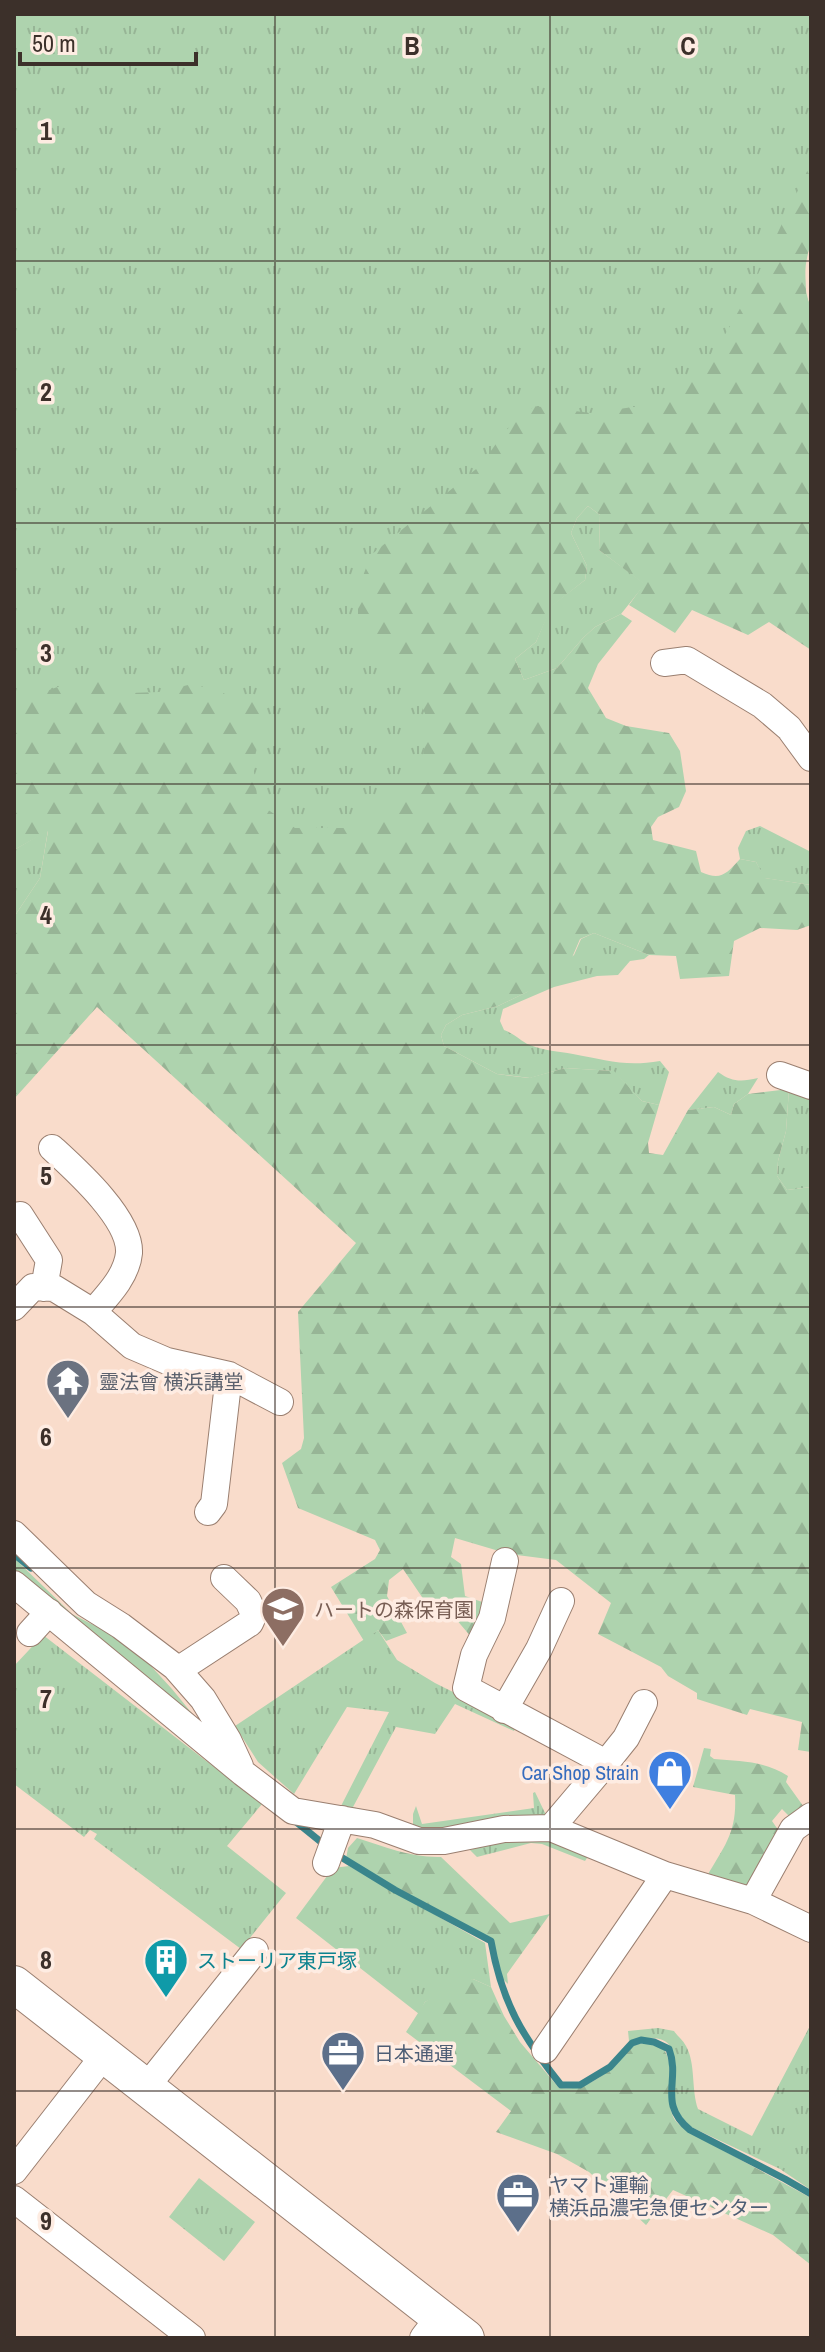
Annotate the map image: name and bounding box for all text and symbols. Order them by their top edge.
scale bar [20,16,196,66]
text: 50 m [32,27,76,59]
text: B [404,28,420,63]
text: C [680,28,696,63]
text: 1 [40,113,52,148]
text: 2 [40,374,52,409]
text: 3 [40,635,52,670]
text: 4 [40,897,52,932]
text: 5 [40,1158,52,1193]
temple icon: 靈法會 横浜講堂 [44,1357,92,1420]
place label: 靈法會 横浜講堂 [99,1368,244,1395]
text: 6 [40,1419,52,1454]
school or university icon: ハートの森保育園 [259,1585,307,1648]
place label: ハートの森保育園 [314,1596,474,1623]
text: 7 [40,1681,52,1716]
shop icon: Car Shop Strain [646,1748,694,1811]
place label: Car Shop Strain [521,1759,639,1786]
building icon: ストーリア東戸塚 [142,1936,190,1999]
text: 8 [40,1942,52,1977]
place label: ストーリア東戸塚 [197,1947,357,1974]
office icon: 日本通運 [319,2029,367,2092]
place label: 日本通運 [374,2040,454,2067]
office icon: ヤマト運輸 横浜品濃宅急便センター [494,2171,542,2234]
place label: ヤマト運輸 横浜品濃宅急便センター [549,2171,769,2221]
text: 9 [40,2203,52,2238]

